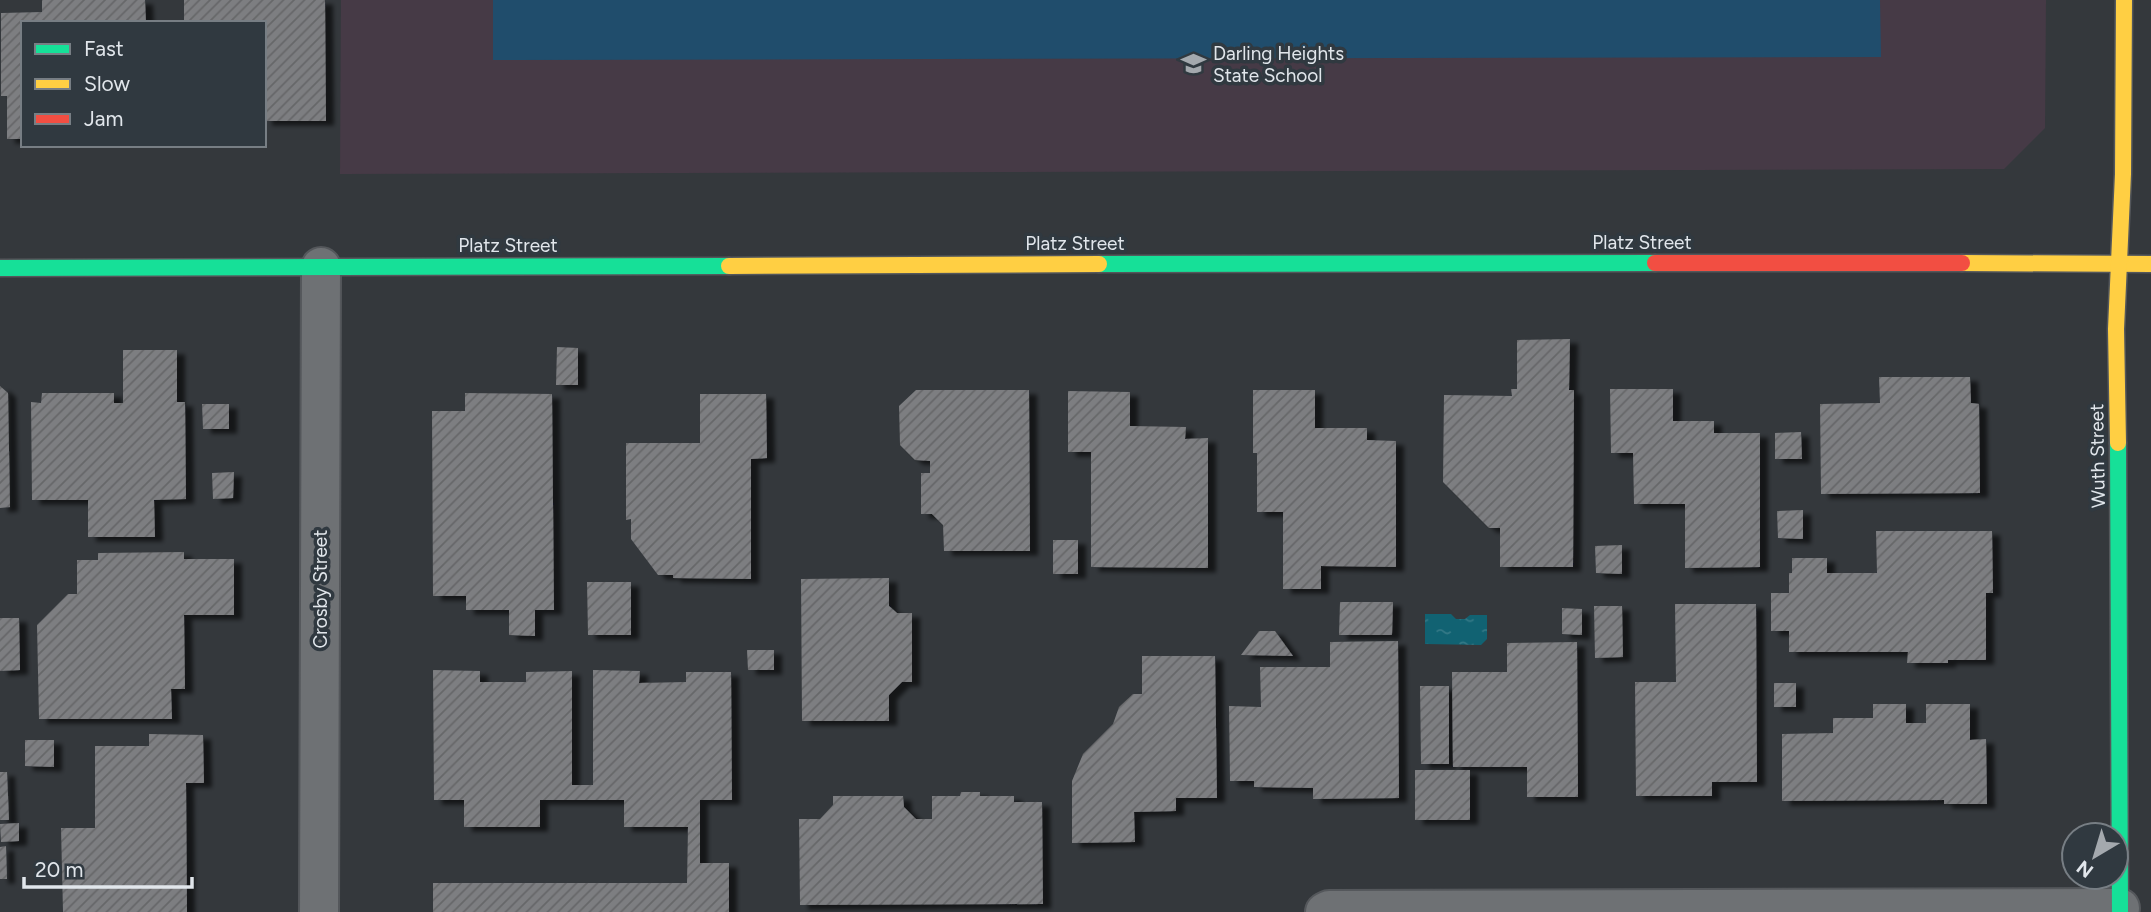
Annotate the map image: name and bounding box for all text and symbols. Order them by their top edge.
legend [21,21,266,147]
text: Fast [84,36,124,61]
place label: Darling Heights State School [1213,42,1344,87]
school or university icon: Darling Heights State School [1179,50,1207,78]
text: Slow [84,71,130,96]
text: Jam [84,106,123,131]
street label: Platz Street [1592,231,1692,254]
street label: Platz Street [1025,232,1125,255]
street label: Platz Street [458,234,558,257]
street label: Wuth Street [2085,404,2110,508]
street label: Crosby Street [309,530,332,648]
north arrow [2060,821,2130,891]
scale bar [24,846,192,890]
text: N [2072,855,2098,883]
text: 20 m [35,857,83,882]

